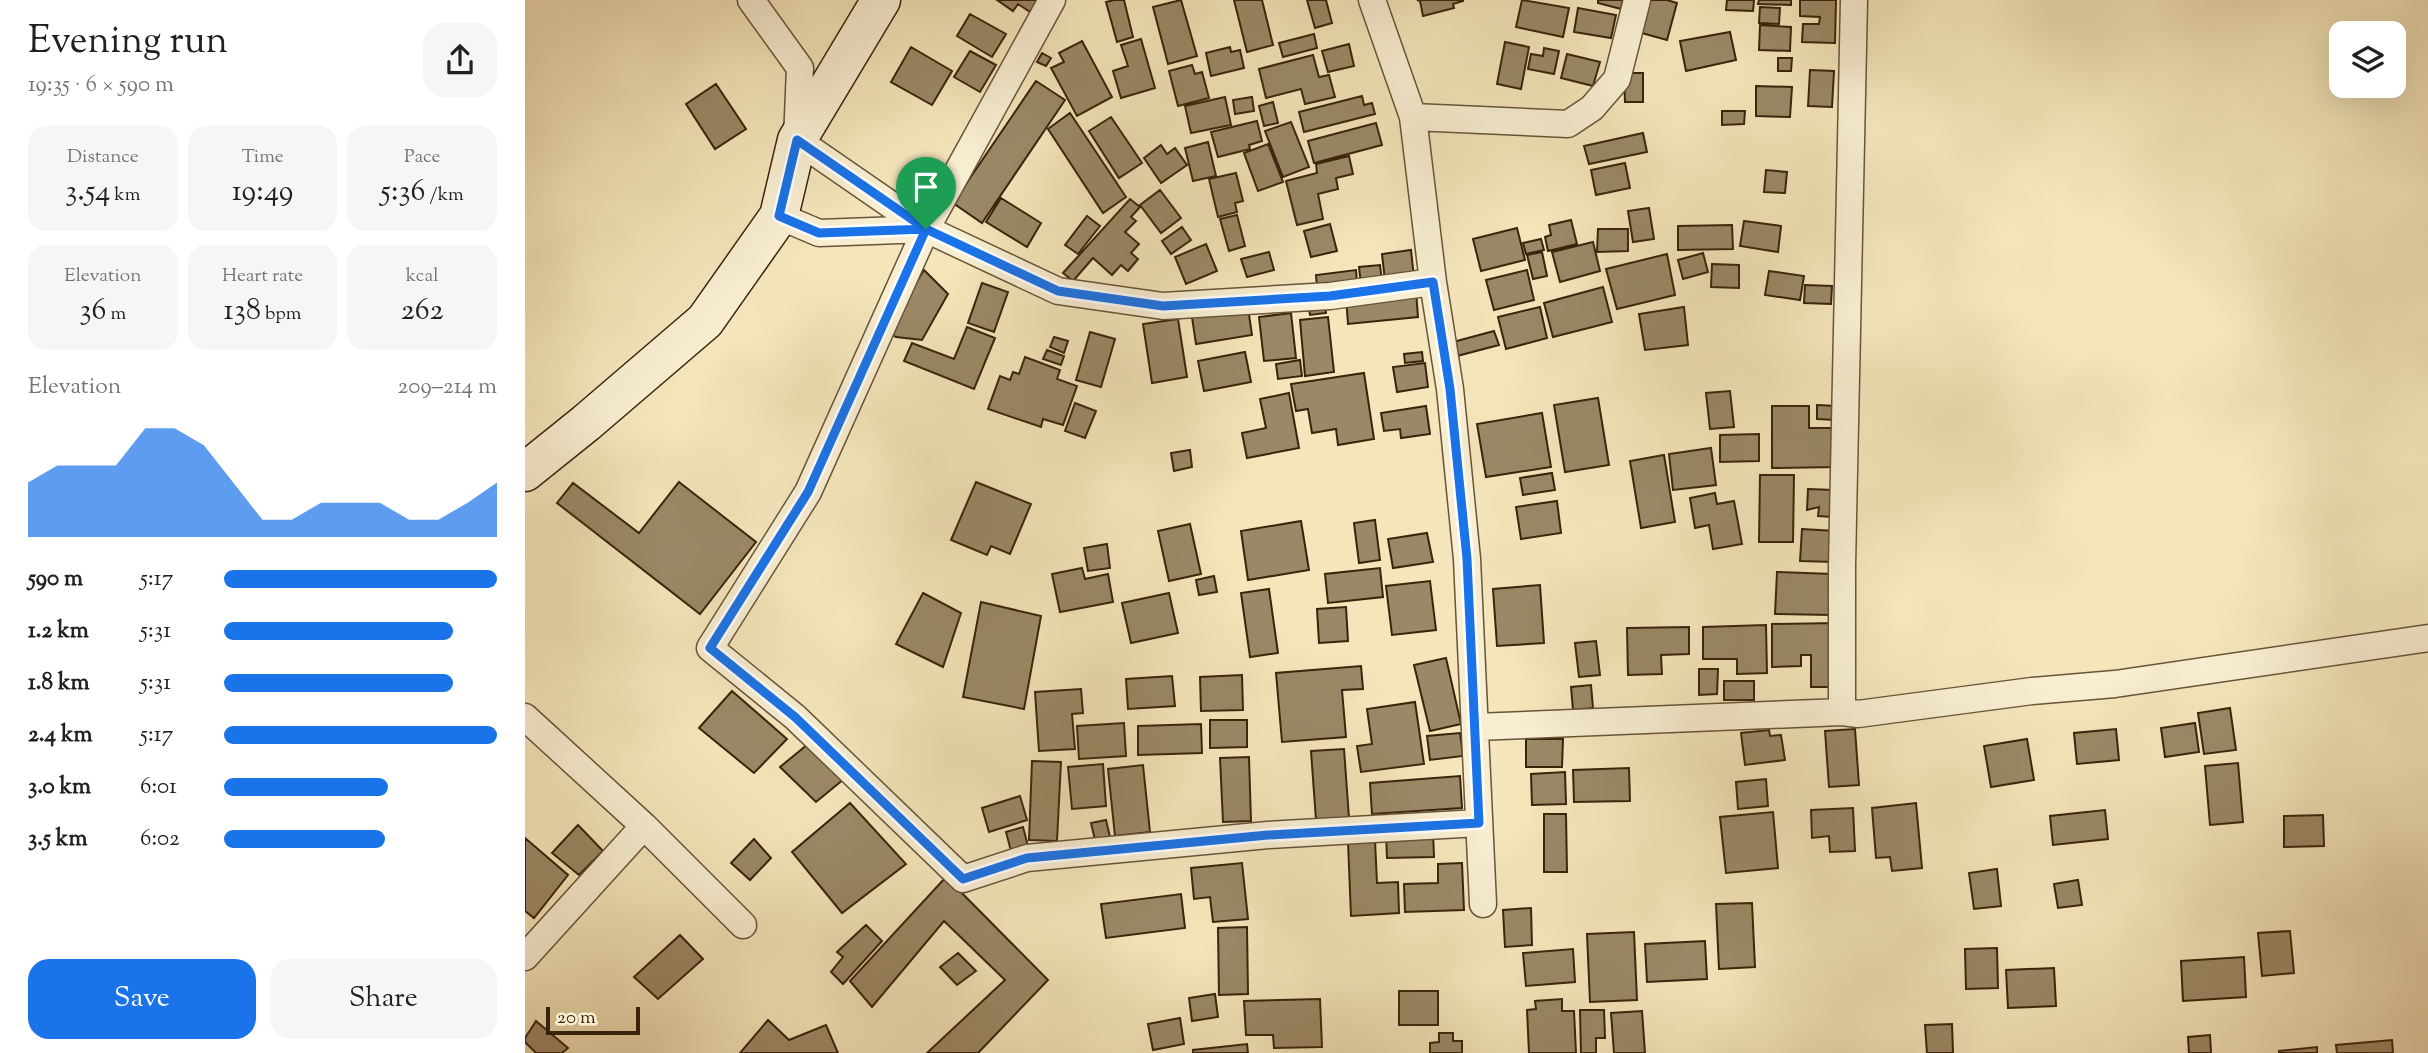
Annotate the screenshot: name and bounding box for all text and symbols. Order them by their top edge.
text: Evening run [28,16,228,70]
map controls [2329,21,2406,98]
button: layers [2329,21,2406,98]
button: share [423,23,497,97]
text: 19:35 · 6 × 590 m [28,69,174,102]
text: Distance [67,144,139,171]
text: Time [241,144,284,171]
text: Pace [404,144,440,171]
pin [896,157,956,229]
icon: arrive [907,168,945,206]
text: 3.54 [65,171,110,214]
text: 19:49 [232,171,293,214]
text: 5:36 [381,171,425,214]
text: km [110,182,140,209]
text: /km [425,182,464,209]
text: Elevation [64,263,141,290]
text: Heart rate [222,263,303,290]
text: kcal [406,263,438,290]
text: 36 [80,290,106,333]
text: 138 [224,290,261,333]
text: 262 [401,290,444,333]
text: m [106,301,126,328]
text: bpm [261,301,301,328]
text: Elevation [28,371,121,404]
text: 209–214 m [398,371,497,404]
text: 590 m [28,563,83,596]
text: 5:17 [140,563,173,596]
text: 1.2 km [28,615,89,648]
text: 5:31 [140,615,171,648]
text: 1.8 km [28,667,90,700]
text: 5:31 [140,667,171,700]
text: 2.4 km [28,719,93,752]
text: 5:17 [140,719,173,752]
text: 3.0 km [28,771,91,804]
text: 6:01 [140,771,177,804]
text: 3.5 km [28,823,87,856]
text: 6:02 [140,823,180,856]
button: Save [28,959,256,1039]
button: Share [270,959,497,1039]
scale bar [546,1004,641,1036]
text: 20 m [557,1005,596,1032]

